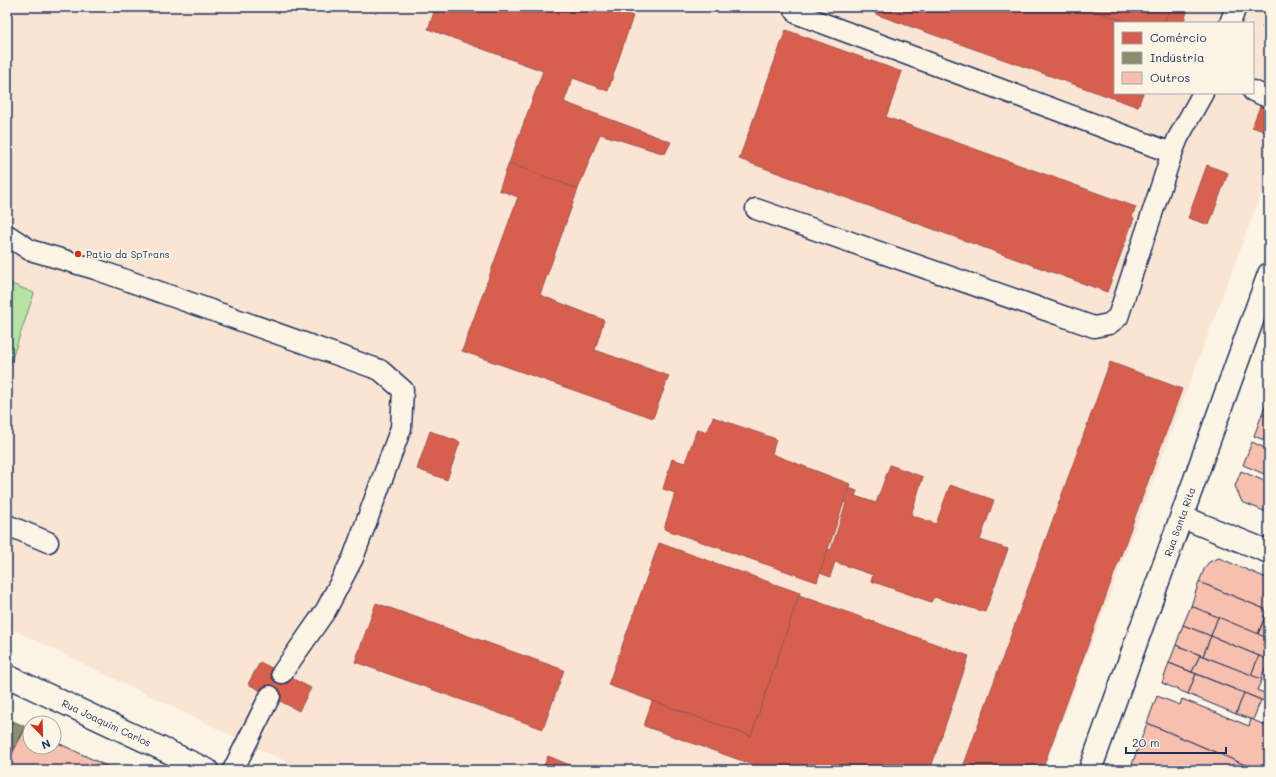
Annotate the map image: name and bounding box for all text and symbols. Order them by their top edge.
legend [1114,22,1254,94]
text: Comércio [1150,29,1207,45]
text: Indústria [1150,49,1204,65]
text: Outros [1150,69,1190,85]
place label: Patio da SpTrans [86,247,170,261]
marker: Patio da SpTrans [73,249,83,259]
street label: Rua Santa Rita [1161,485,1199,558]
street label: Rua Joaquim Carlos [60,696,153,750]
north arrow [22,715,62,755]
scale bar [1126,729,1226,755]
text: 20 m [1132,734,1160,750]
text: N [39,736,53,753]

